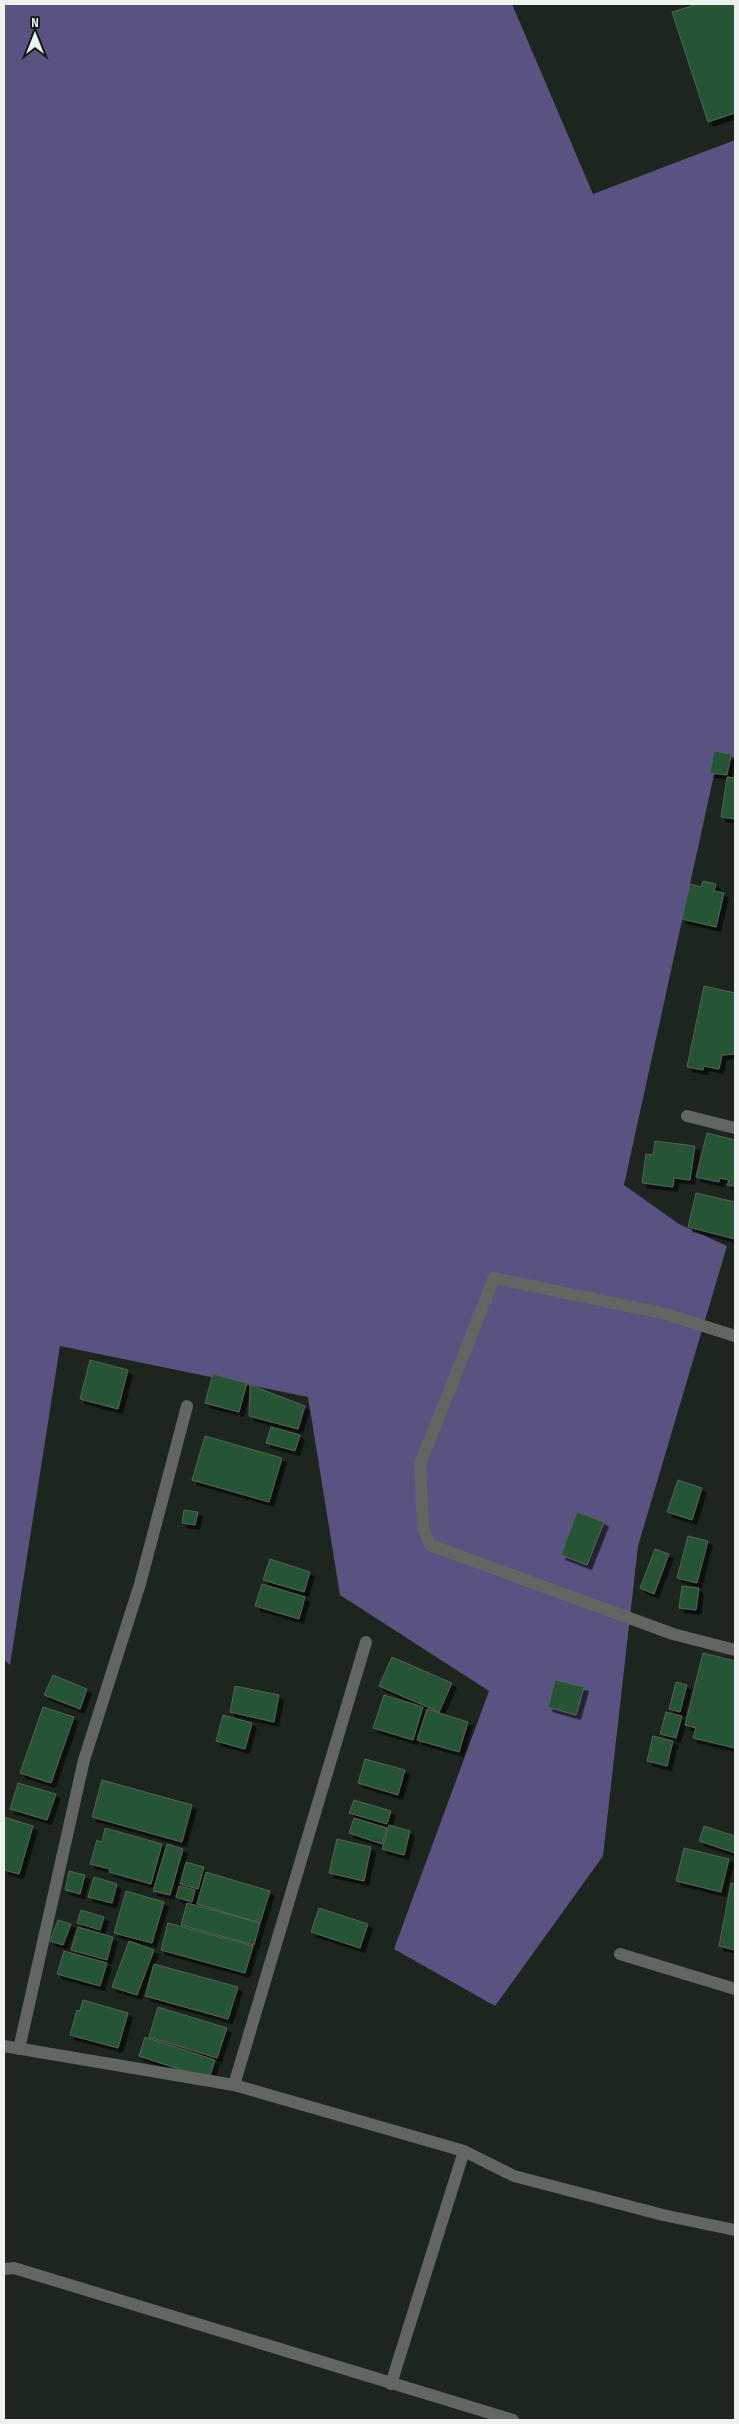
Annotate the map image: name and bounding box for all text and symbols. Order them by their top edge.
north arrow [10,10,60,60]
text: N [31,14,39,31]

